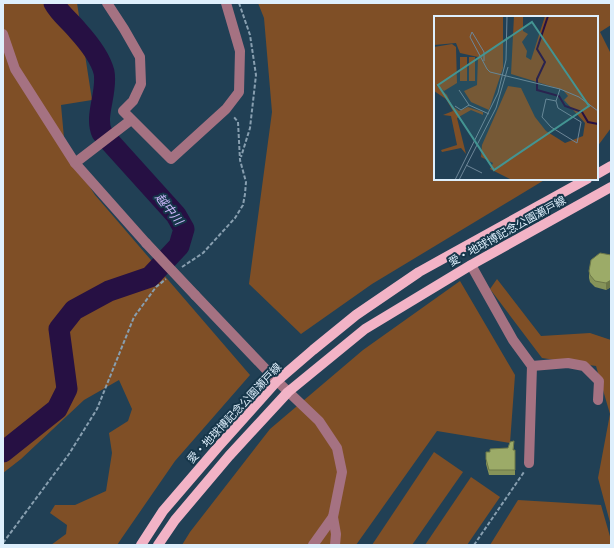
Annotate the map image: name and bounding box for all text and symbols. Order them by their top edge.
inset map [434,16,598,180]
water label: 越中川 [152,191,187,229]
street label: 愛・地球博記念公園瀬戸線 [446,194,568,268]
street label: 愛・地球博記念公園瀬戸線 [185,361,283,465]

